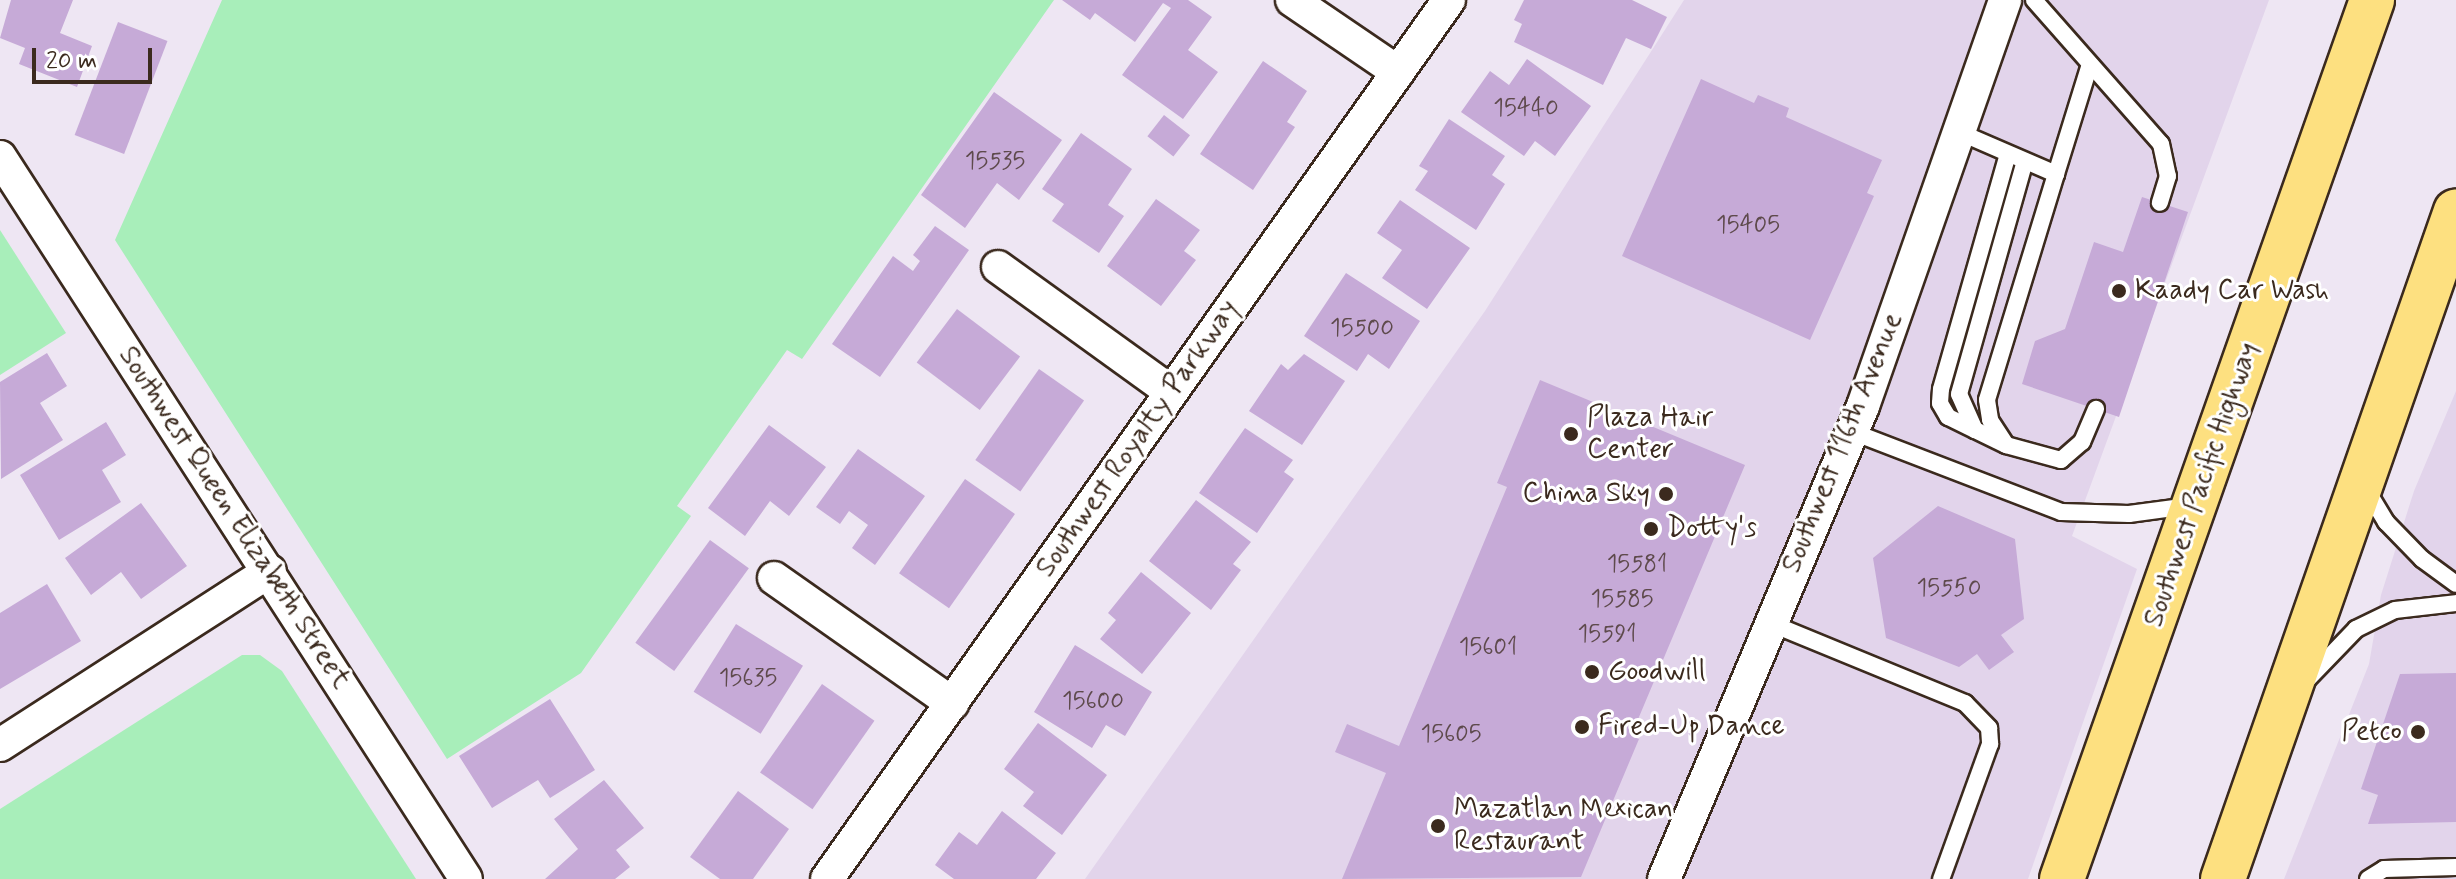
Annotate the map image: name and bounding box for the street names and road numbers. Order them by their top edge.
street label: Southwest Royalty Parkway [1031,297,1245,581]
street label: Southwest 116th Avenue [1775,308,1911,578]
street label: Southwest Pacific Highway [2137,337,2267,633]
street label: Southwest Queen Elizabeth Street [111,341,357,695]

